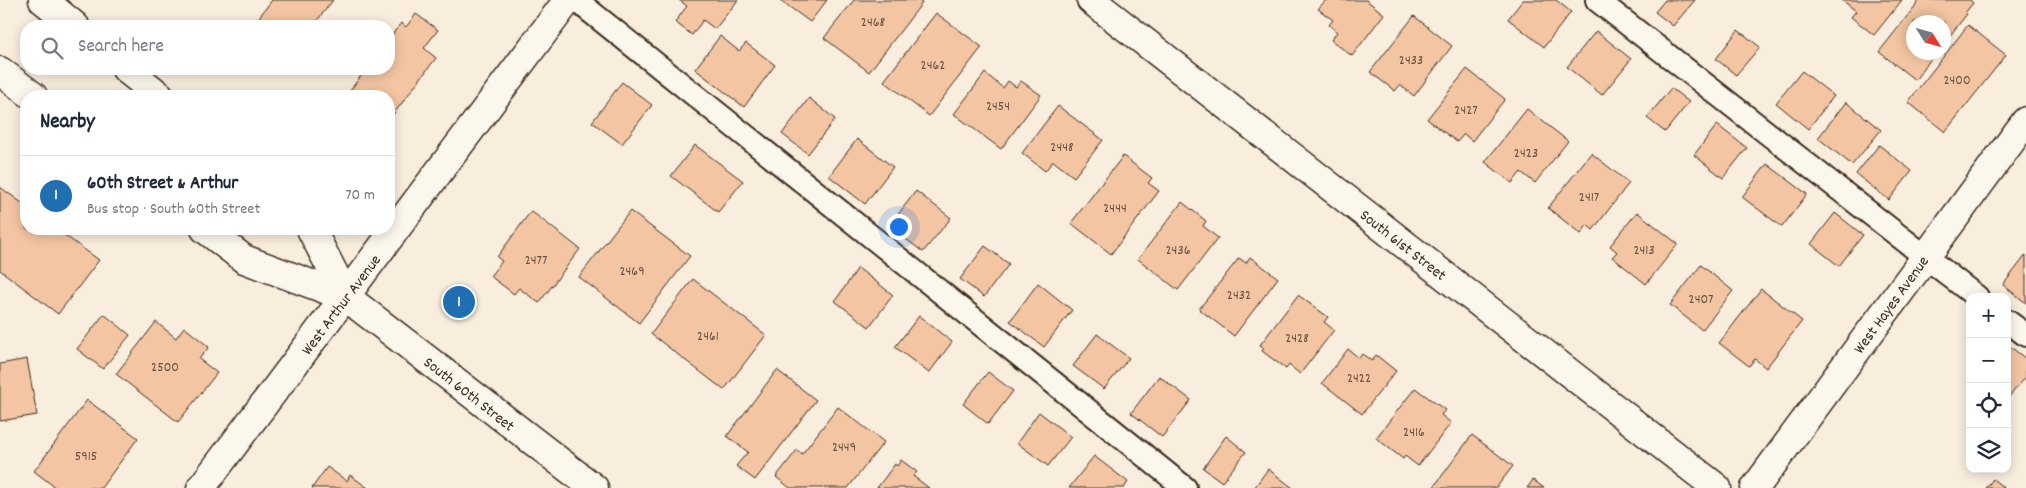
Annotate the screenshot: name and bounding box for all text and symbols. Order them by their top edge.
house number: 2468 [861,13,886,33]
north arrow [1906,15,1951,60]
search box [20,20,395,75]
icon: search [38,34,66,62]
text: Search here [78,34,164,61]
house number: 2433 [1399,51,1423,71]
house number: 2462 [921,56,945,76]
house number: 2400 [1943,71,1971,91]
house number: 2454 [986,97,1010,117]
house number: 2427 [1454,101,1478,121]
text: Nearby [40,108,95,138]
house number: 2448 [1050,138,1074,158]
house number: 2423 [1514,144,1538,164]
text: 60th Street & Arthur [87,171,238,198]
text: 1 [54,184,58,207]
text: 70 m [345,184,375,207]
house number: 2417 [1579,188,1599,208]
text: Bus stop · South 60th Street [87,198,260,221]
house number: 2444 [1103,199,1127,219]
street label: South 61st Street [1354,205,1451,287]
your location [886,214,912,240]
house number: 2436 [1165,241,1191,261]
house number: 2413 [1633,241,1655,261]
street label: West Arthur Avenue [296,250,388,361]
house number: 2477 [525,251,547,271]
street label: West Hayes Avenue [1849,252,1935,359]
house number: 2469 [619,262,645,282]
pin: 1 [443,283,475,321]
house number: 2432 [1227,286,1251,306]
house number: 2407 [1689,290,1713,310]
map controls [1966,293,2011,473]
button: + [1966,293,2011,338]
house number: 2461 [697,327,719,347]
house number: 2428 [1285,329,1309,349]
button: − [1966,338,2011,383]
street label: South 60th Street [418,352,519,438]
house number: 2500 [151,358,179,378]
house number: 2422 [1347,369,1371,389]
button: locate [1966,383,2011,428]
house number: 2416 [1403,423,1425,443]
button: layers [1966,428,2011,473]
house number: 2449 [832,438,856,458]
house number: 5915 [75,447,97,467]

